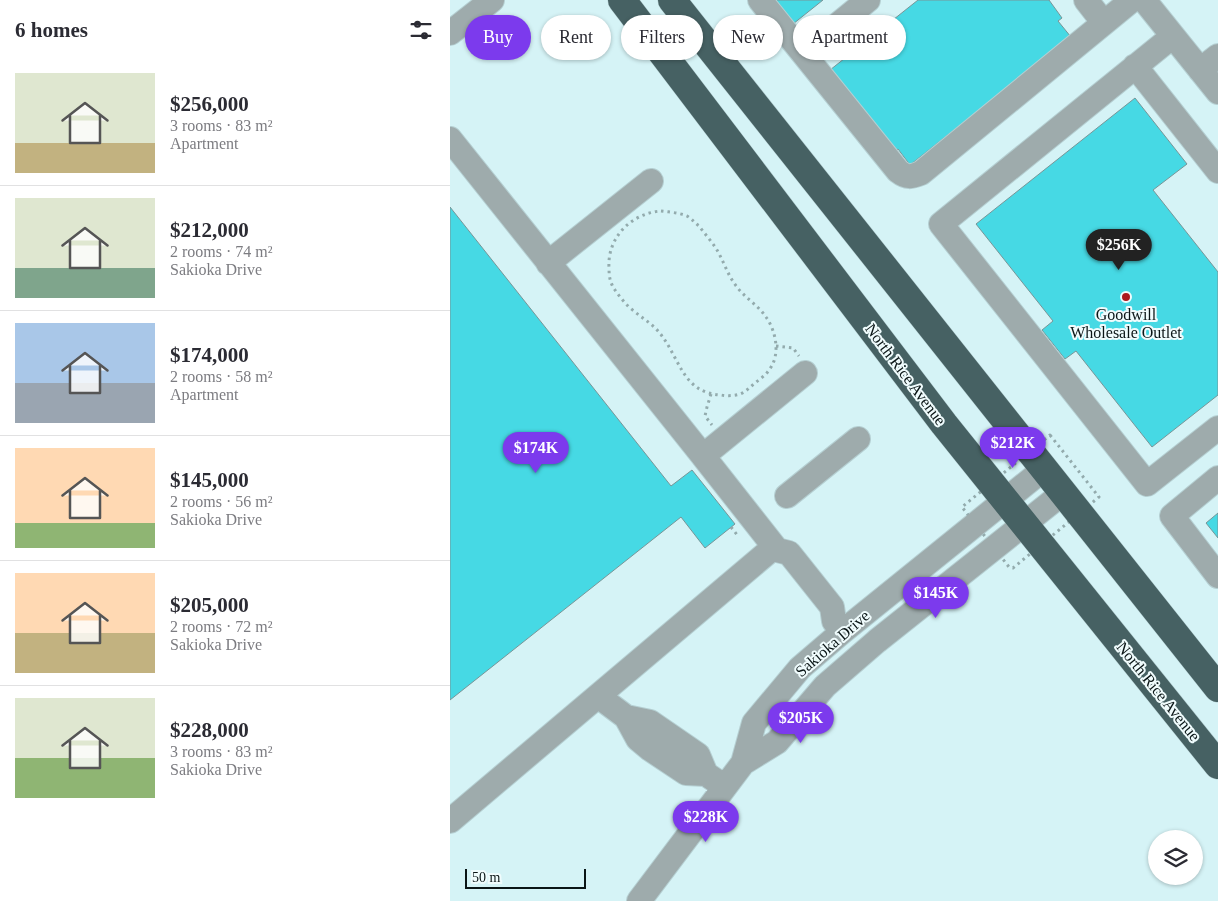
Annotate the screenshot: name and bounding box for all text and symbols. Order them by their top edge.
chip: Buy [465,15,531,60]
chip: Rent [541,15,611,60]
chip: Filters [621,15,703,60]
chip: New [713,15,783,60]
chip: Apartment [793,15,906,60]
icon: filters [407,16,435,44]
text: 6 homes [15,18,88,42]
text: $256,000 [170,92,249,116]
icon: home [55,93,115,153]
text: 3 rooms · 83 m² [170,117,273,134]
text: Apartment [170,135,238,152]
icon: home [55,218,115,278]
text: $212,000 [170,218,249,242]
pin: $256K [1084,228,1154,271]
text: $256K [1097,236,1141,253]
text: 2 rooms · 74 m² [170,243,273,260]
text: Sakioka Drive [170,261,262,278]
marker: Goodwill Wholesale Outlet [1120,291,1132,303]
place label: Goodwill Wholesale Outlet [1070,306,1182,341]
street label: North Rice Avenue [862,320,949,428]
icon: home [55,343,115,403]
text: $174,000 [170,343,249,367]
text: 2 rooms · 58 m² [170,368,273,385]
text: Apartment [170,386,238,403]
pin: $212K [978,426,1048,469]
pin: $174K [501,432,571,474]
text: $212K [991,434,1035,451]
text: $174K [514,439,558,456]
icon: home [55,468,115,528]
text: $145,000 [170,468,249,492]
text: 2 rooms · 56 m² [170,493,273,510]
text: Sakioka Drive [170,511,262,528]
pin: $145K [901,576,971,619]
text: $145K [914,584,958,601]
icon: home [55,593,115,653]
text: $205,000 [170,593,249,617]
street label: Sakioka Drive [792,607,873,680]
text: 2 rooms · 72 m² [170,618,273,635]
text: Sakioka Drive [170,636,262,653]
street label: North Rice Avenue [1114,638,1204,744]
pin: $205K [766,702,836,744]
text: $205K [779,709,823,726]
icon: home [55,718,115,778]
text: $228,000 [170,718,249,742]
text: 3 rooms · 83 m² [170,743,273,760]
text: Sakioka Drive [170,761,262,778]
pin: $228K [671,800,741,843]
text: $228K [684,808,728,825]
map controls [1148,830,1203,885]
button: layers [1148,830,1203,885]
scale bar [465,866,586,889]
text: 50 m [472,870,500,885]

